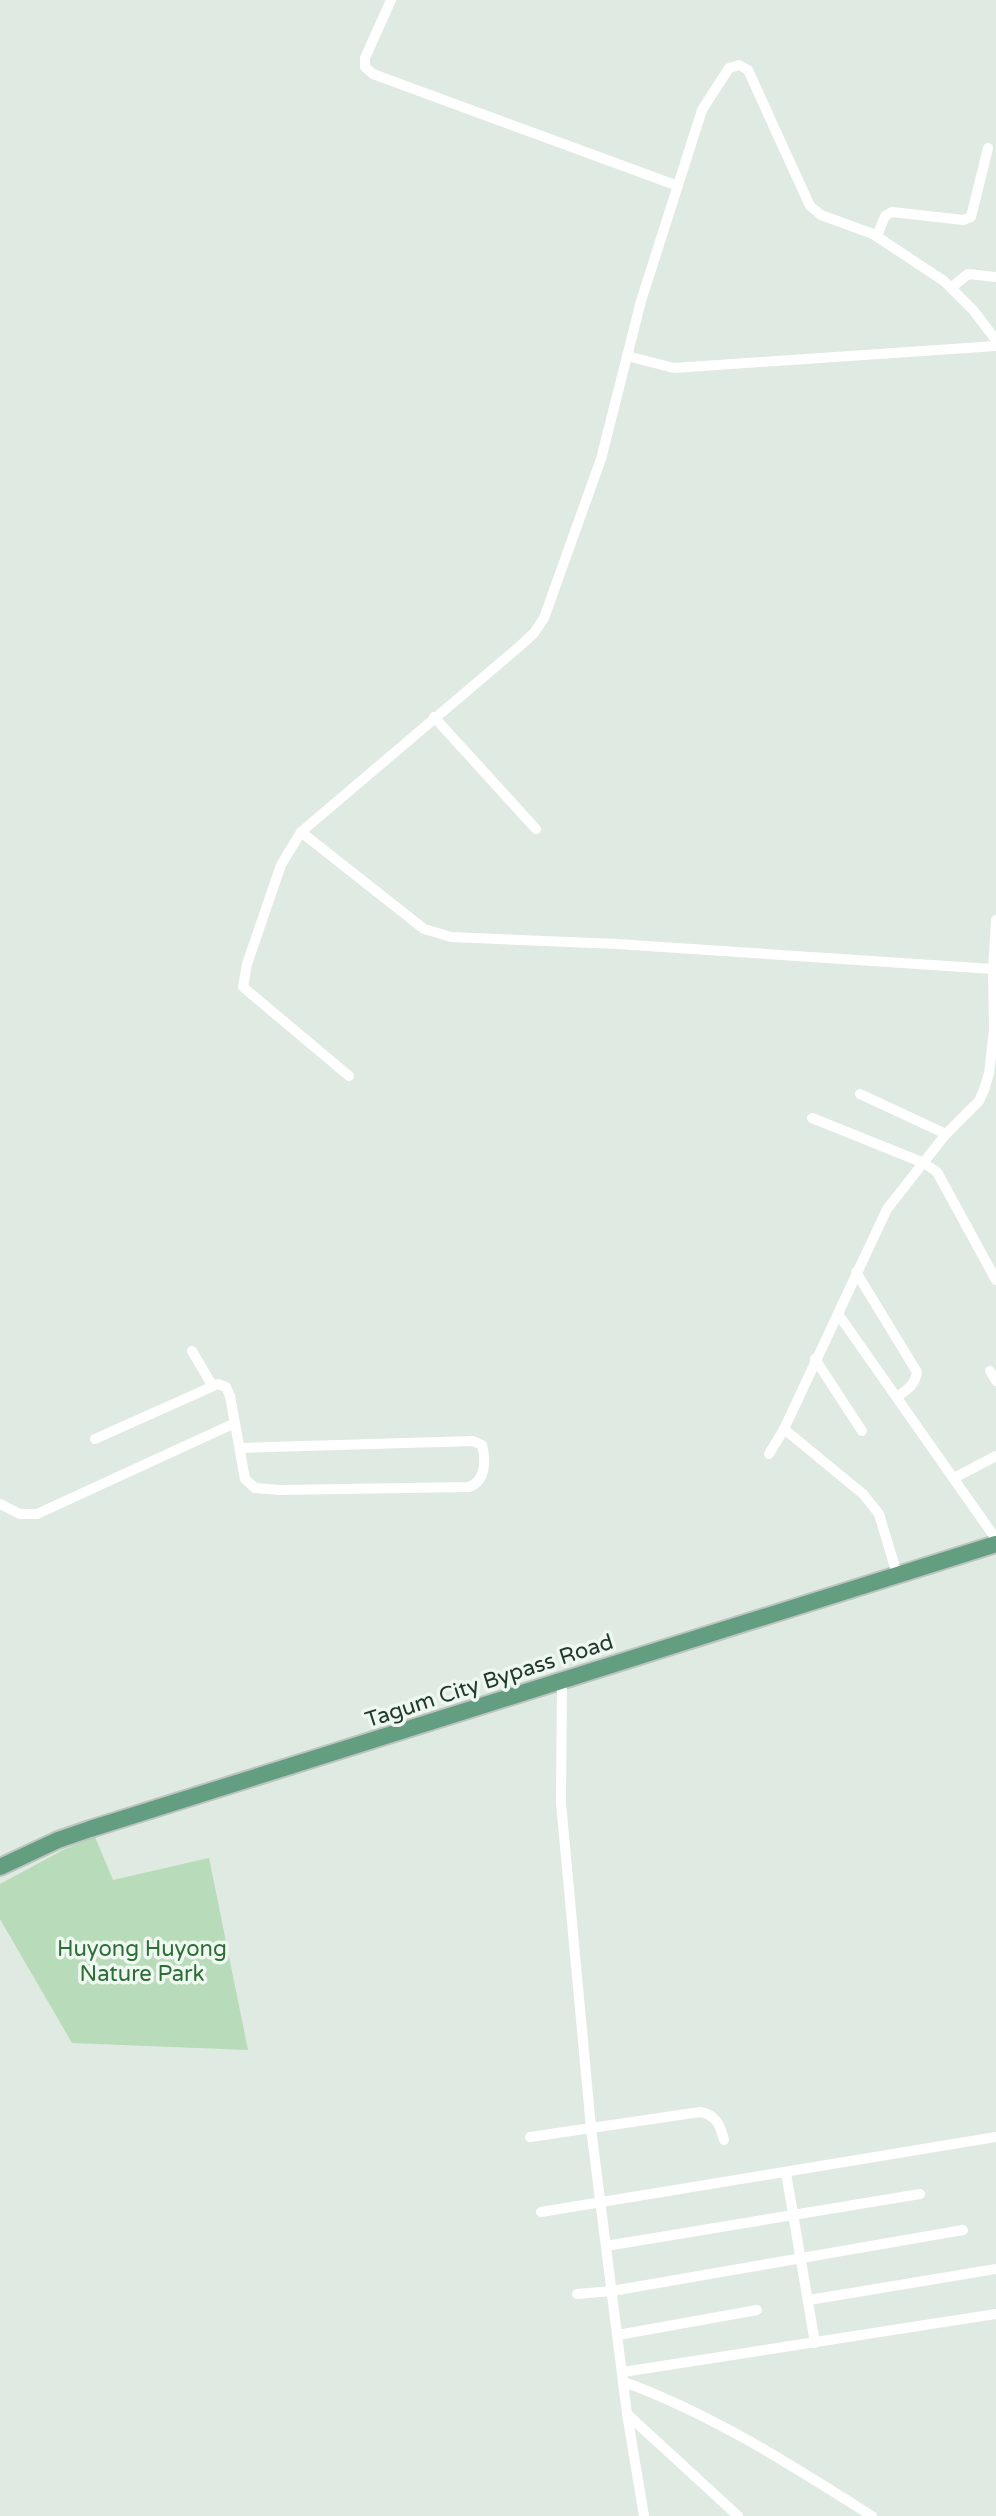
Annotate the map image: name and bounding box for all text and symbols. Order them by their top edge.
street label: Tagum City Bypass Road [362,1629,616,1733]
park label: Huyong Huyong Nature Park [57,1936,227,1987]

